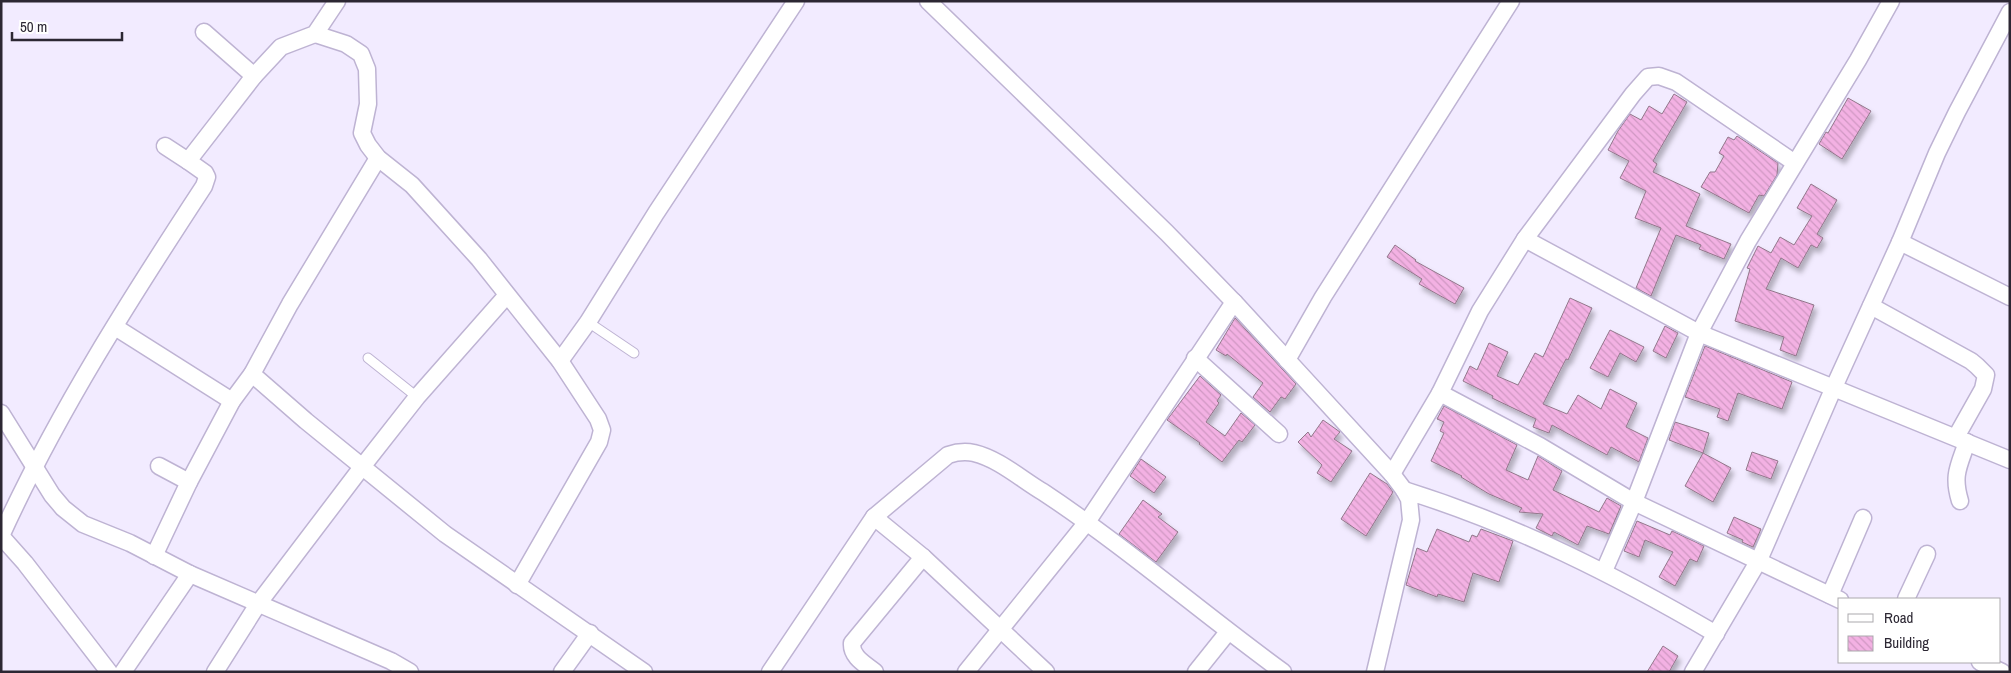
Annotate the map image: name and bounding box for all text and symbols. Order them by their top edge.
scale bar [12,10,122,42]
text: 50 m [20,16,47,37]
legend [1838,598,2001,663]
text: Road [1884,607,1913,628]
text: Building [1884,632,1929,653]

